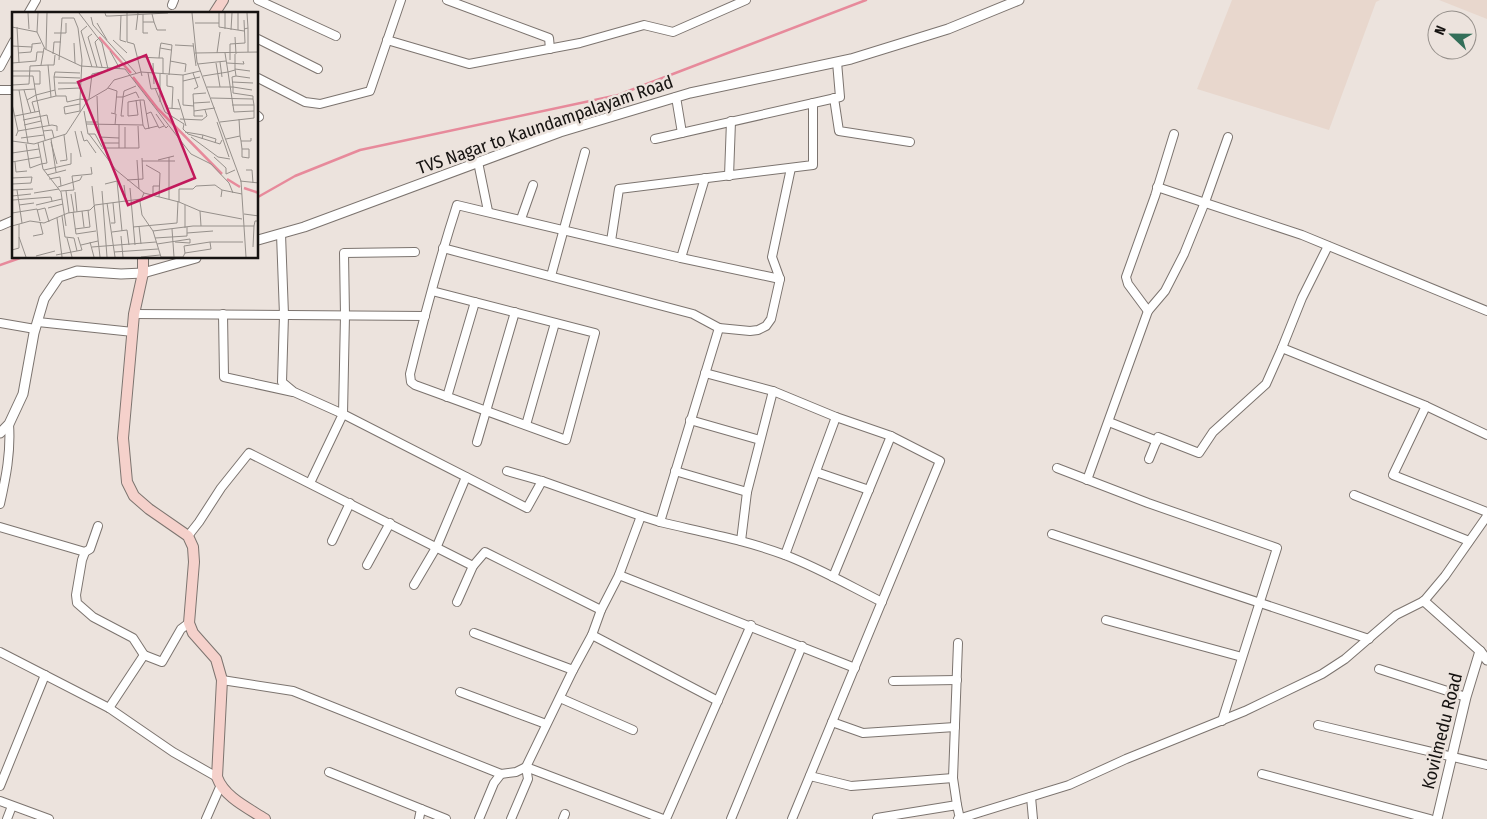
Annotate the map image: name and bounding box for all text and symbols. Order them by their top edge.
north arrow [1427,10,1477,60]
inset map [12,12,259,259]
text: N [1431,23,1450,37]
street label: TVS Nagar to Kaundampalayam Road [414,71,676,179]
street label: Kovilmedu Road [1417,670,1467,792]

